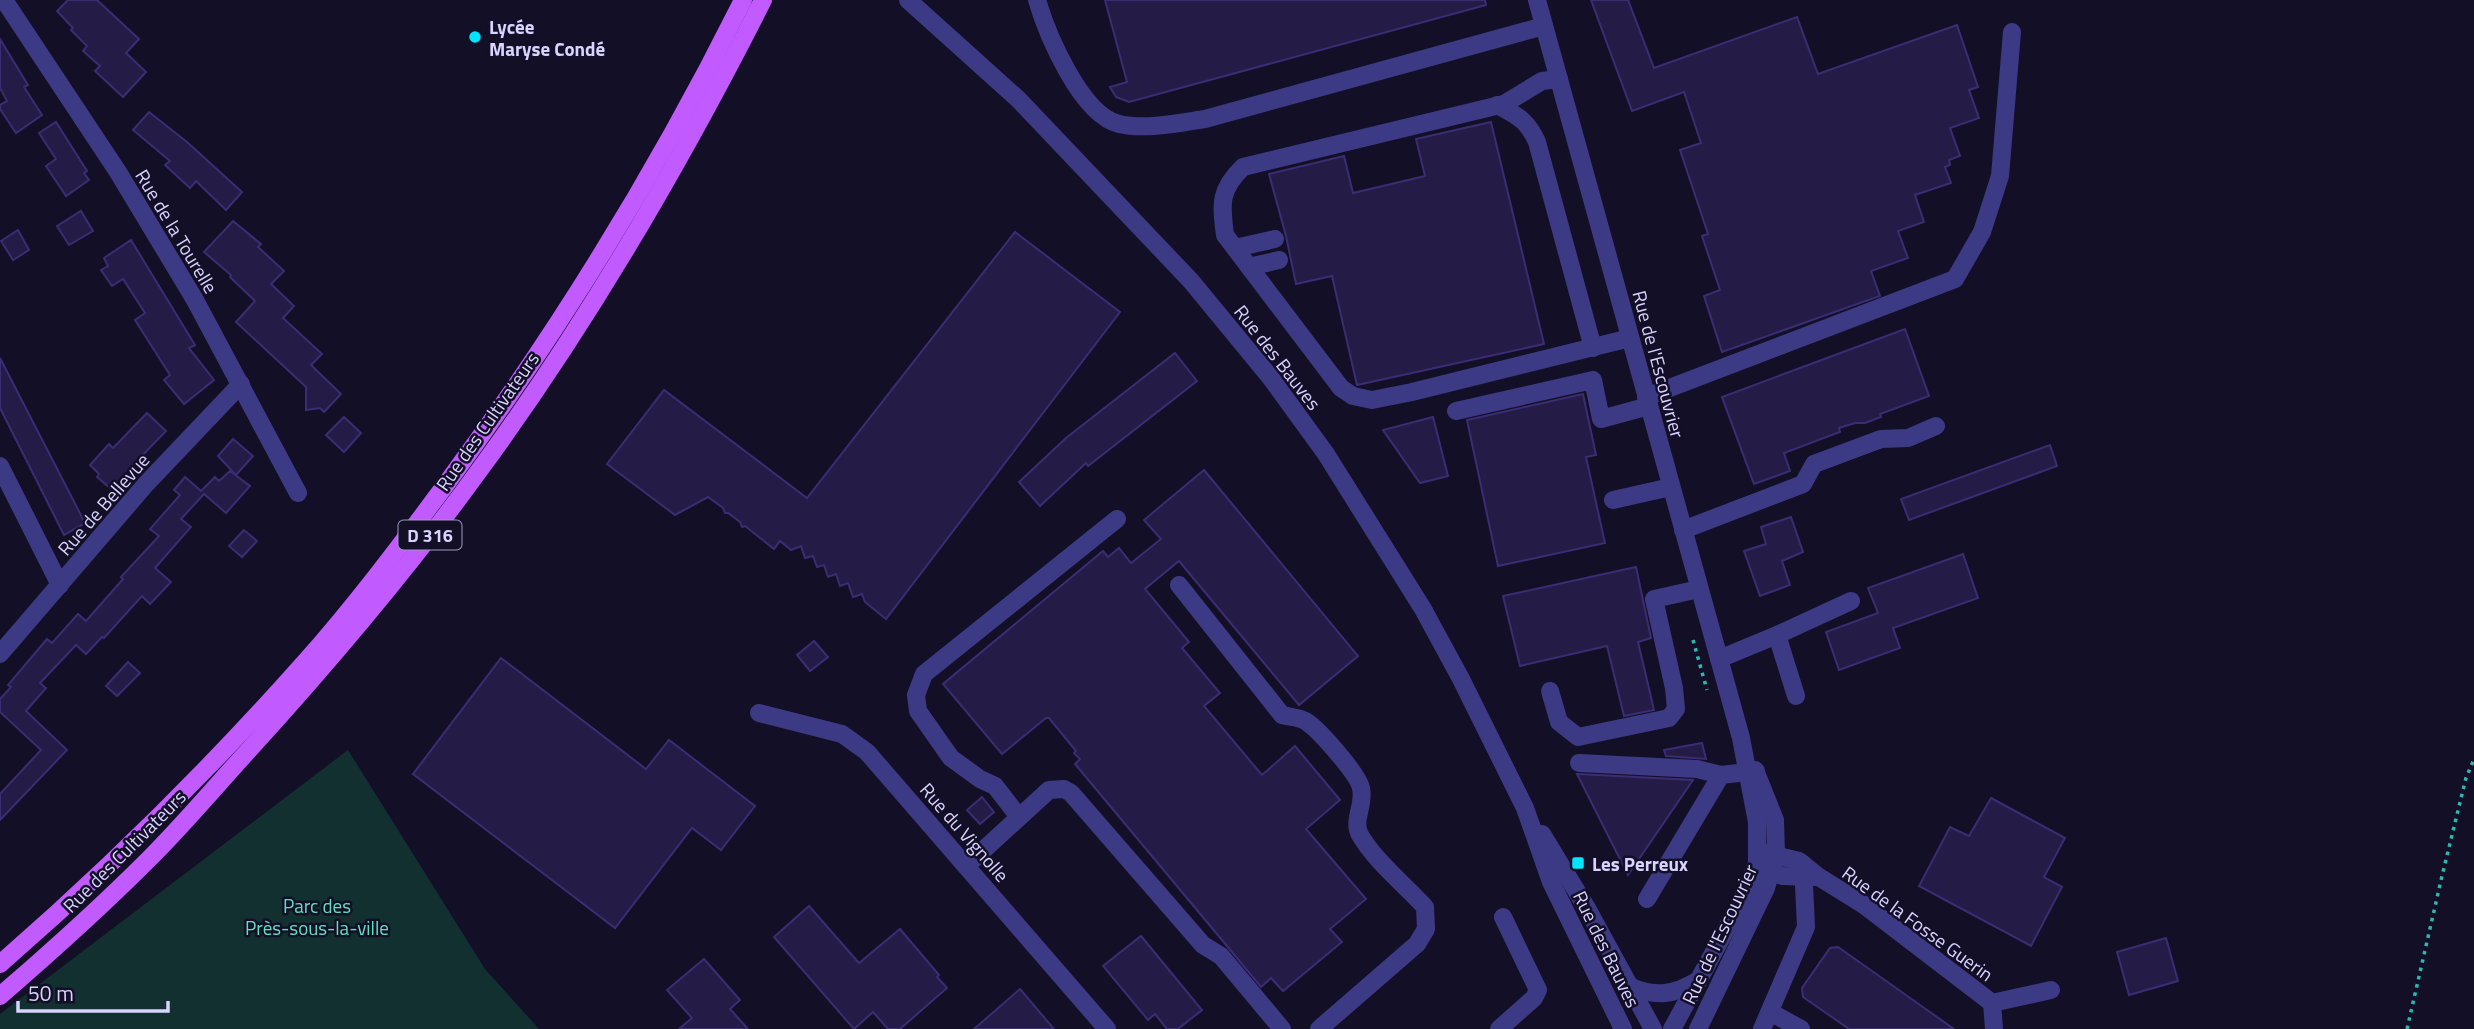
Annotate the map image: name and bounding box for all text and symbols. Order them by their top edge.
place label: Lycée Maryse Condé [489,12,605,63]
marker: Lycée Maryse Condé [467,29,483,45]
street label: Rue de la Tourelle [128,163,226,299]
street label: Rue de l'Escouvrier [1625,287,1693,441]
street label: Rue des Bauves [1228,298,1329,416]
street label: Rue des Cultivateurs [428,345,546,496]
street label: Rue de Bellevue [50,446,156,562]
road number: D 316 [398,520,462,550]
street label: Rue du Vignolle [914,776,1016,888]
street label: Rue des Cultivateurs [56,783,192,919]
place label: Les Perreux [1592,849,1688,878]
marker: Les Perreux [1570,855,1586,871]
street label: Rue de la Fosse Guerin [1836,858,2000,988]
street label: Rue de l'Escouvrier [1674,859,1764,1009]
street label: Rue des Bauves [1566,886,1648,1013]
park label: Parc des Près-sous-la-ville [245,891,389,942]
scale bar [18,970,168,1014]
text: 50 m [28,977,74,1009]

